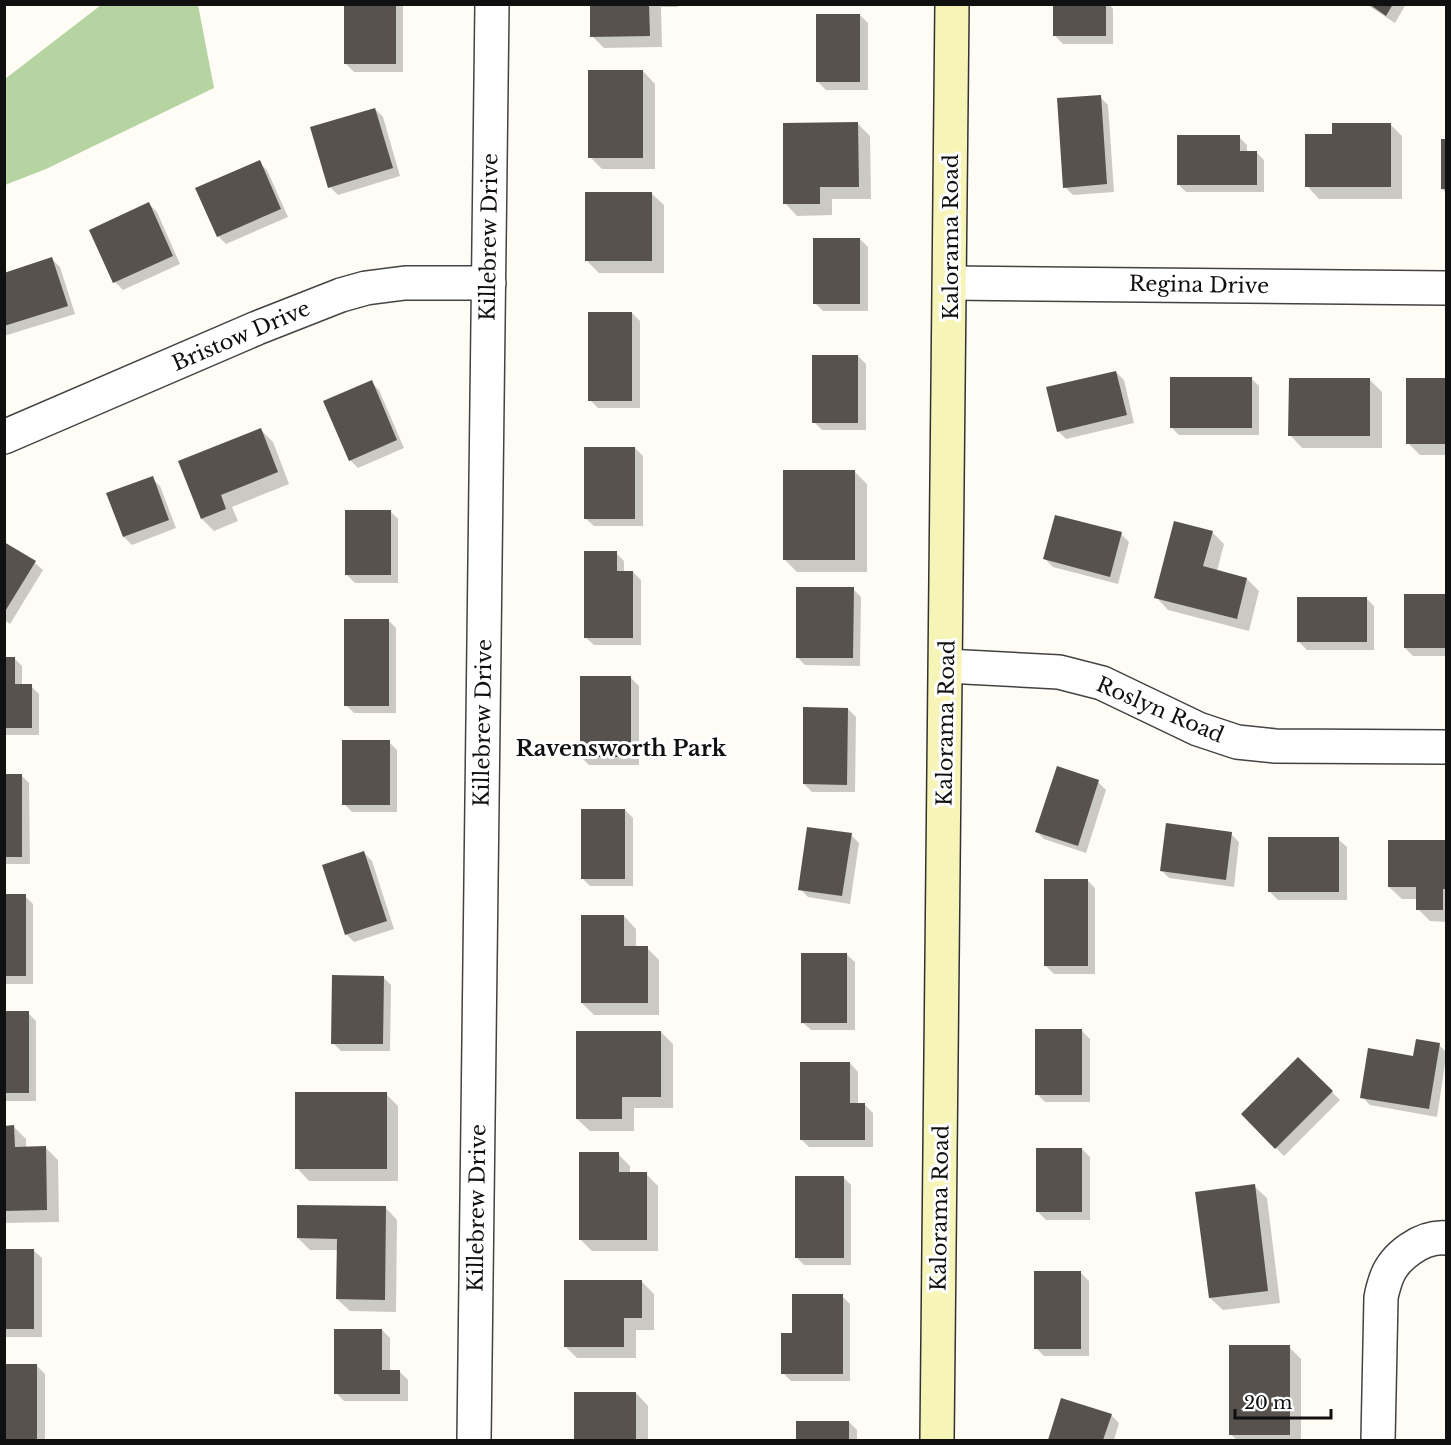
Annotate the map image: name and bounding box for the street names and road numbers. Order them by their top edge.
street label: Killebrew Drive [475,153,503,321]
street label: Kalorama Road [938,154,964,320]
street label: Regina Drive [1129,271,1269,299]
street label: Bristow Drive [168,295,314,377]
street label: Killebrew Drive [469,639,497,807]
street label: Kalorama Road [932,640,960,806]
street label: Roslyn Road [1092,671,1228,749]
street label: Killebrew Drive [463,1124,491,1292]
street label: Kalorama Road [926,1125,954,1291]

